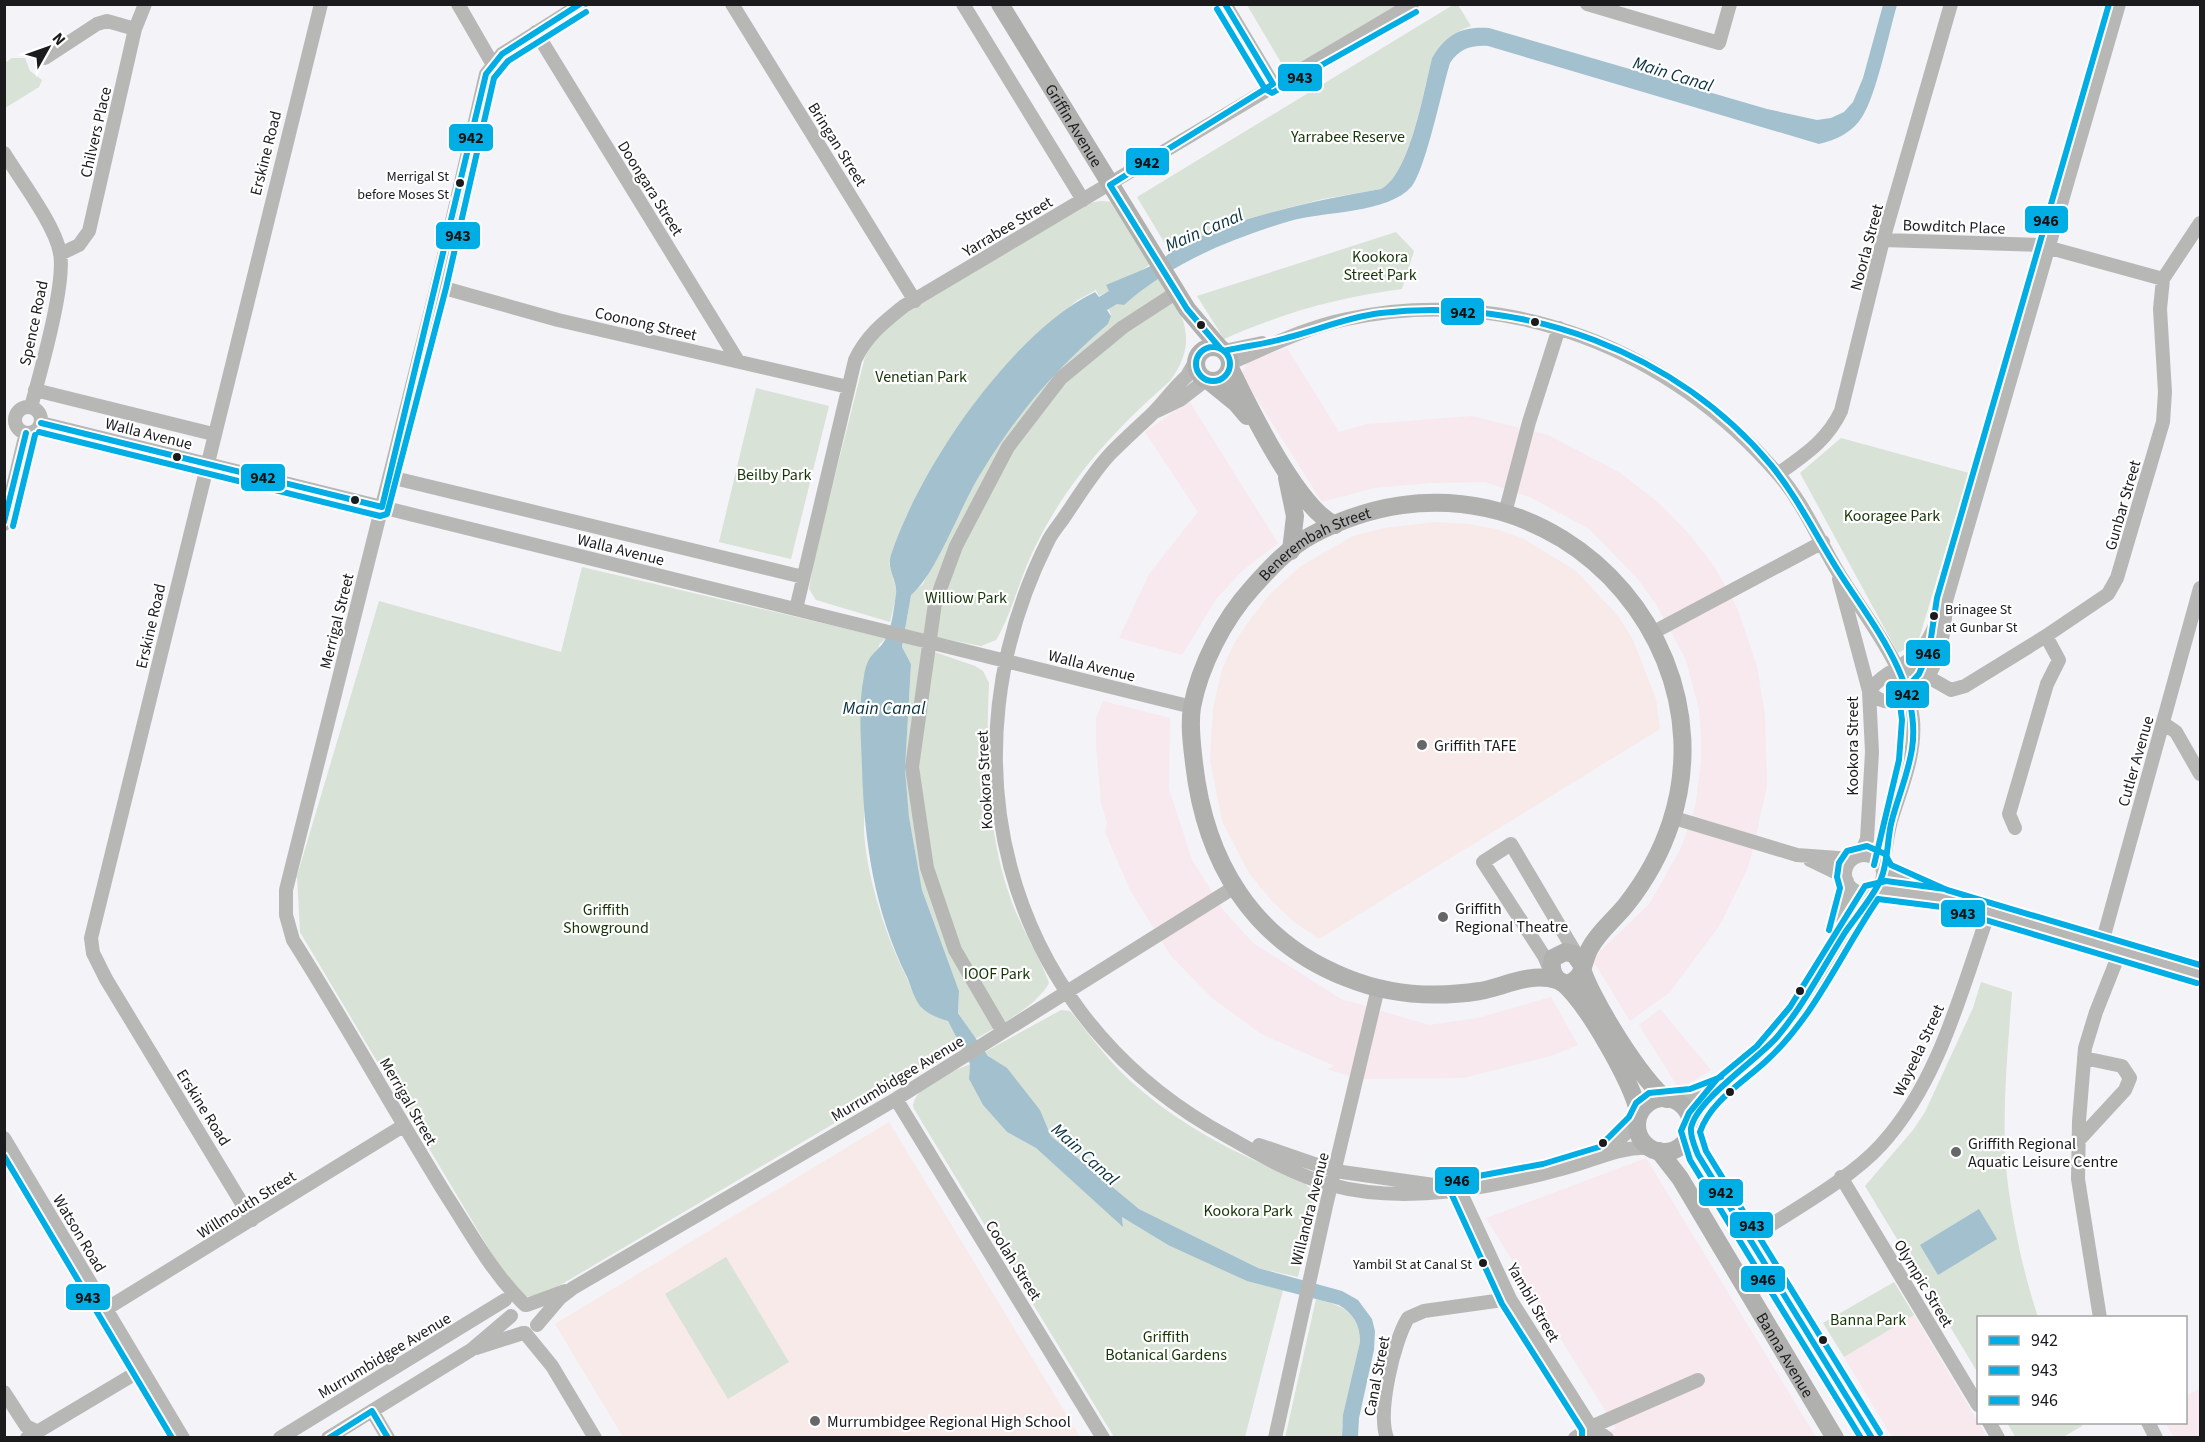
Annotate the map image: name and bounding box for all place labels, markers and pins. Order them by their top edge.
place label: Merrigal St before Moses St [357,167,449,205]
marker: Merrigal St before Moses St [454,177,466,189]
unlabelled marker [1529,316,1541,328]
unlabelled marker [1195,319,1207,331]
unlabelled marker [171,451,183,463]
unlabelled marker [349,494,361,506]
place label: Brinagee St at Gunbar St [1945,600,2018,638]
marker: Brinagee St at Gunbar St [1928,610,1940,622]
place label: Griffith TAFE [1434,735,1517,757]
marker: Griffith TAFE [1415,738,1429,752]
place label: Griffith Regional Theatre [1455,898,1568,938]
marker: Griffith Regional Theatre [1436,910,1450,924]
unlabelled marker [1794,985,1806,997]
unlabelled marker [1724,1086,1736,1098]
place label: Griffith Regional Aquatic Leisure Centre [1968,1133,2118,1173]
unlabelled marker [1597,1137,1609,1149]
marker: Griffith Regional Aquatic Leisure Centre [1949,1145,1963,1159]
place label: Yambil St at Canal St [1352,1255,1472,1275]
marker: Yambil St at Canal St [1477,1257,1489,1269]
unlabelled marker [1817,1334,1829,1346]
place label: Murrumbidgee Regional High School [827,1411,1071,1433]
marker: Murrumbidgee Regional High School [808,1414,822,1428]

